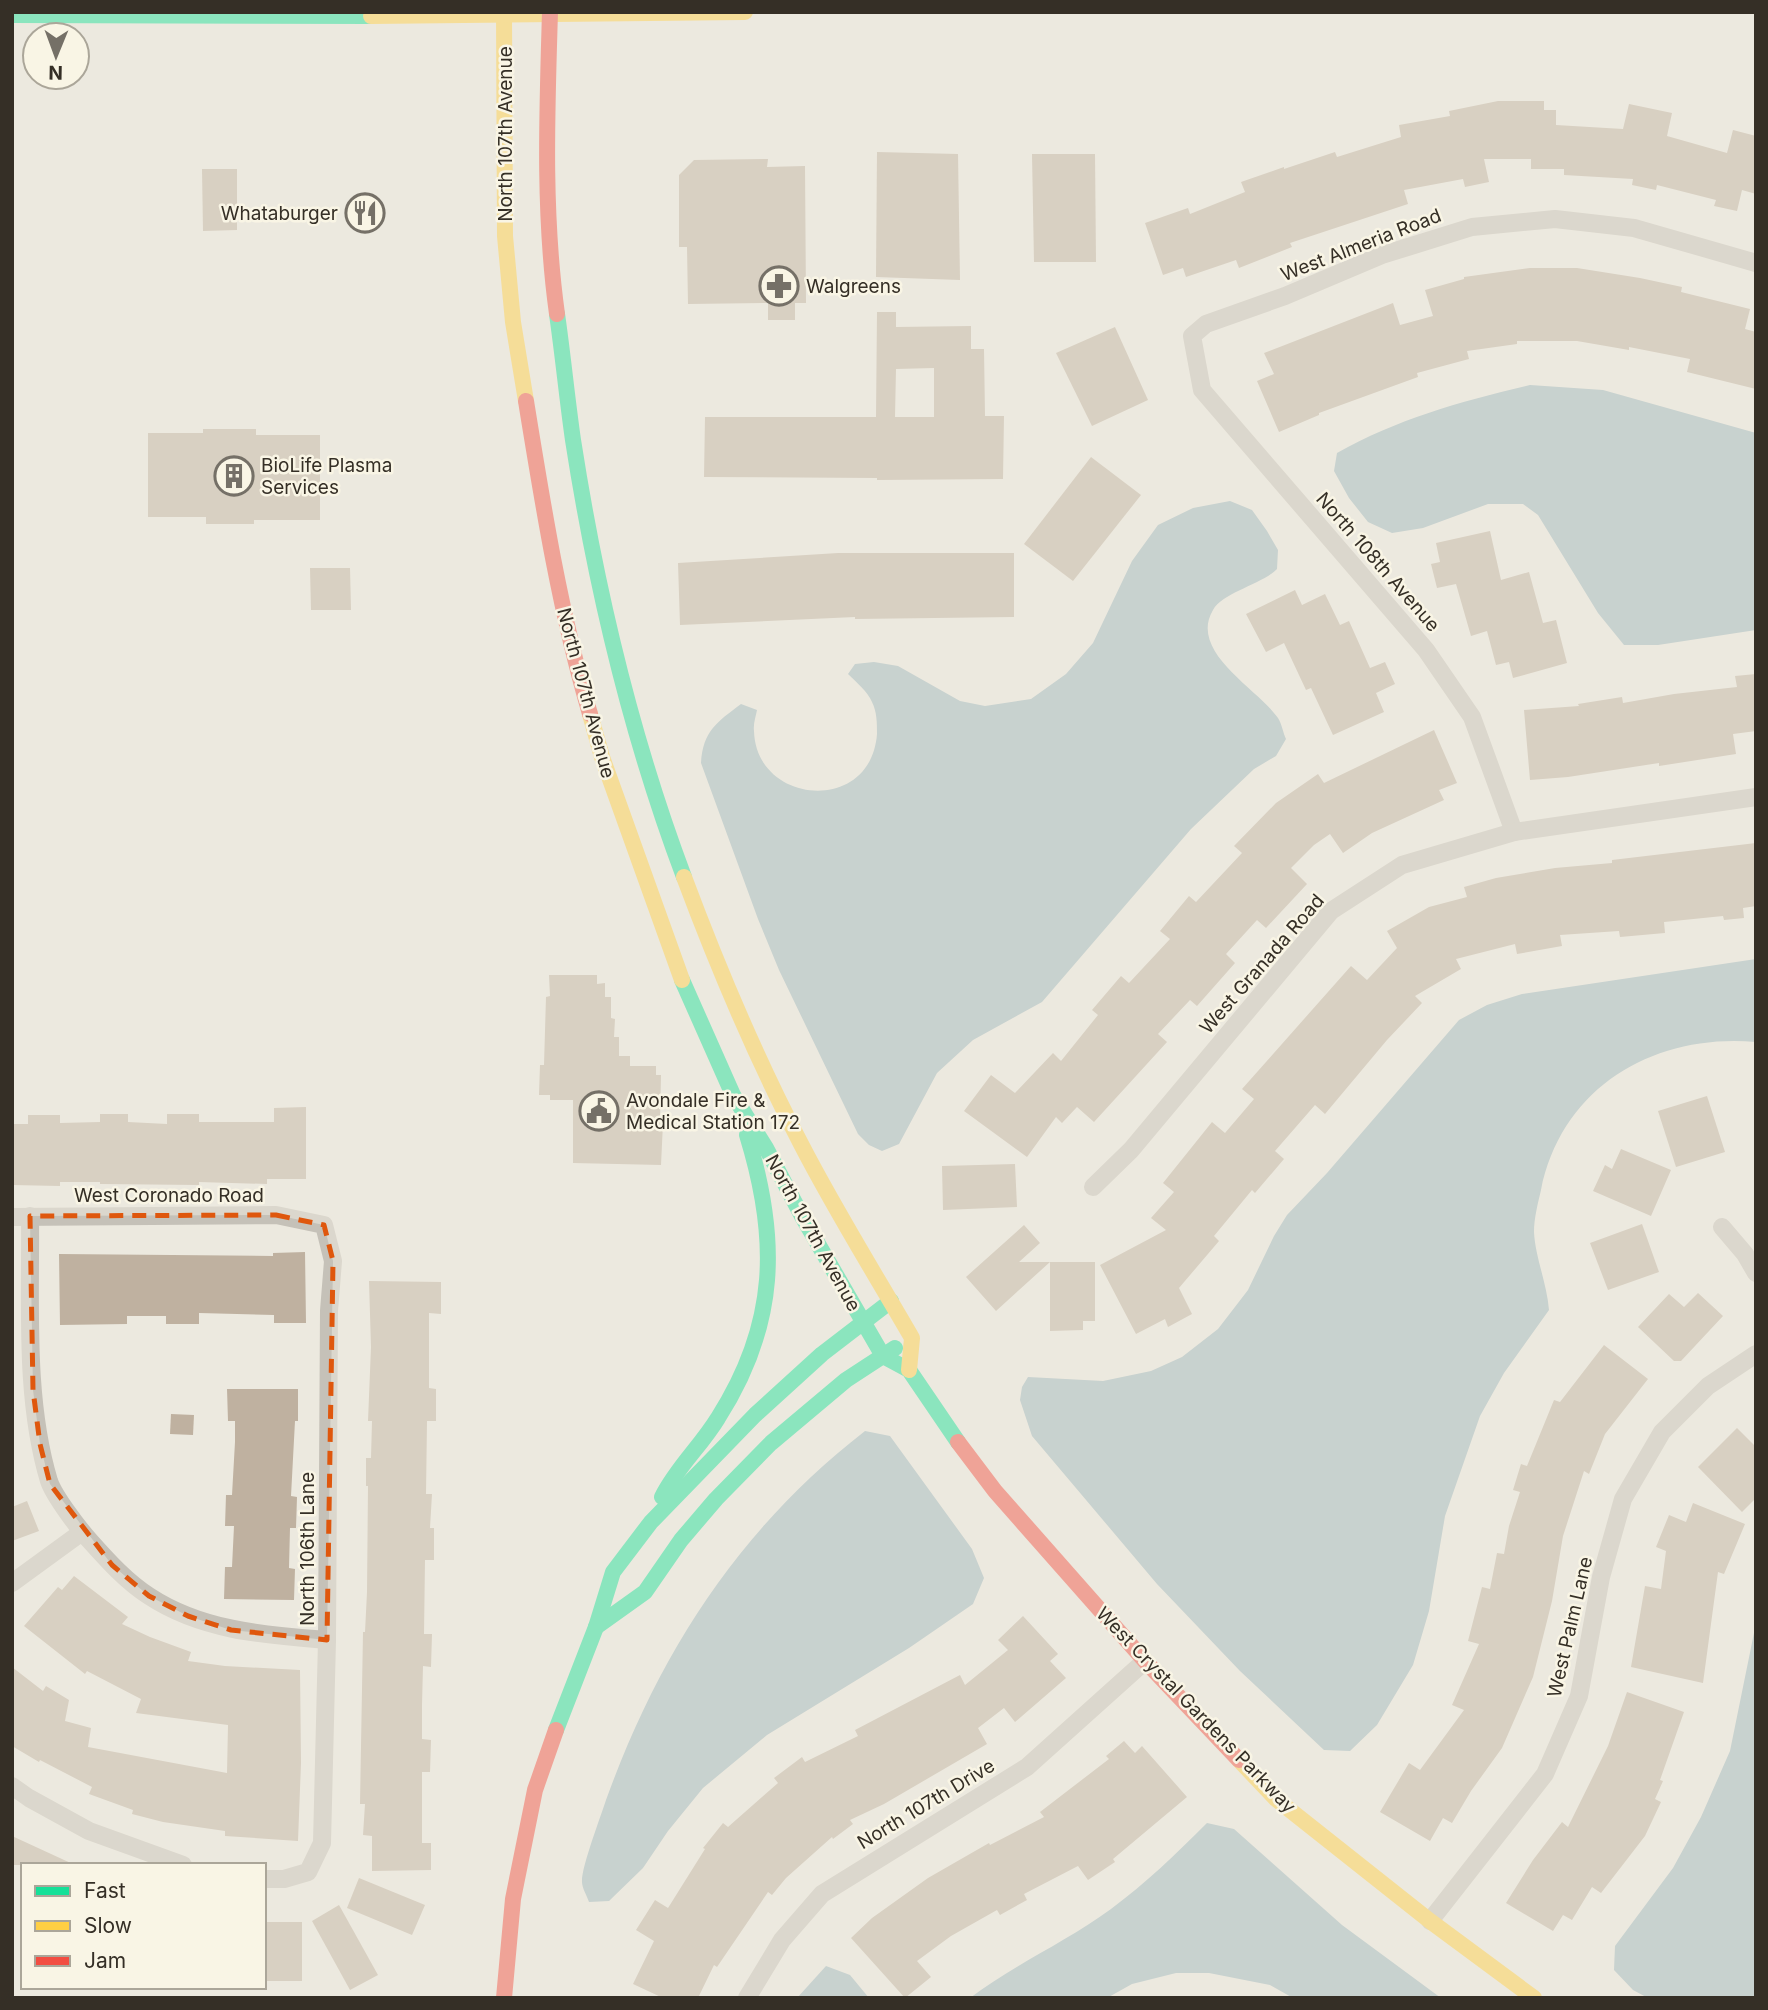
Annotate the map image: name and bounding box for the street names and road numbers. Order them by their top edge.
street label: North 107th Avenue [494,46,517,222]
street label: West Almeria Road [1278,204,1444,286]
street label: North 108th Avenue [1311,488,1445,636]
street label: North 107th Avenue [552,605,620,781]
street label: West Granada Road [1195,889,1329,1039]
street label: North 107th Avenue [760,1151,866,1315]
street label: West Coronado Road [74,1184,264,1207]
street label: North 106th Lane [296,1472,319,1626]
street label: West Palm Lane [1543,1554,1597,1700]
street label: West Crystal Gardens Parkway [1091,1602,1301,1818]
street label: North 107th Drive [853,1754,999,1854]

